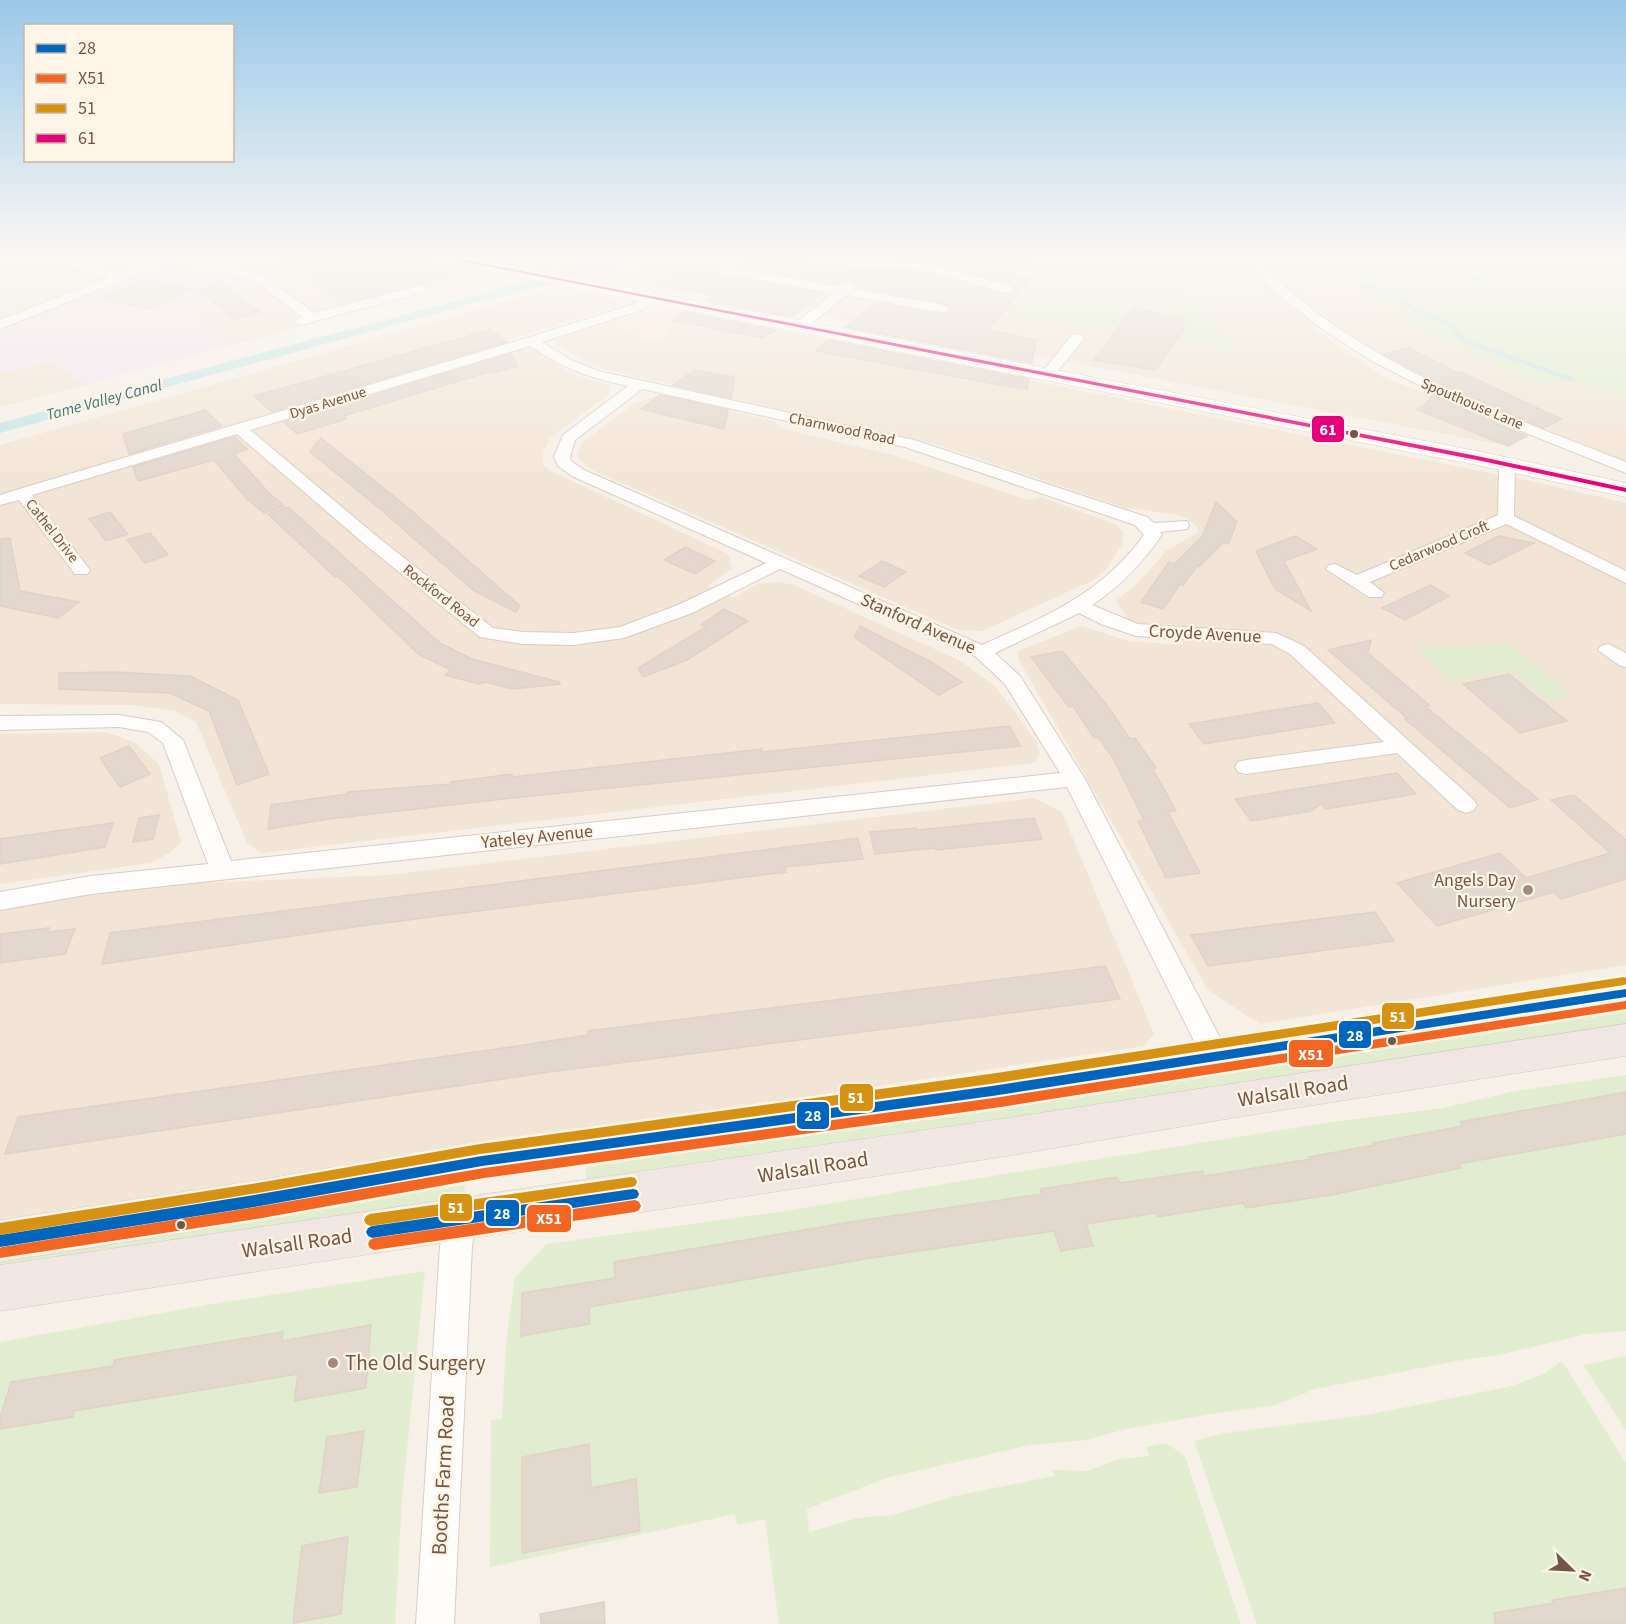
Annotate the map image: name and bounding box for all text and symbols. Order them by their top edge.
legend [24,24,234,162]
text: 28 [78,36,96,61]
text: X51 [78,66,105,91]
text: 51 [78,96,96,121]
text: 61 [78,126,96,151]
street label: Spouthouse Lane [1418,373,1526,435]
water label: Tame Valley Canal [43,374,165,426]
street label: Dyas Avenue [287,381,369,425]
street label: Charnwood Road [787,407,897,451]
line badge: 61 [1311,415,1345,443]
text: 61 [1320,419,1336,441]
unlabelled marker [1348,428,1360,440]
street label: Cathel Drive [20,495,84,567]
street label: Cedarwood Croft [1386,516,1492,576]
street label: Rockford Road [398,559,484,633]
street label: Stanford Avenue [856,587,980,661]
street label: Croyde Avenue [1148,619,1262,649]
street label: Yateley Avenue [479,819,594,855]
place label: Angels Day Nursery [1434,868,1517,914]
marker: Angels Day Nursery [1521,883,1535,897]
line badge: 51 [1381,1002,1415,1030]
text: 51 [1390,1006,1406,1028]
line badge: 28 [1338,1020,1372,1049]
text: 28 [1347,1025,1363,1047]
unlabelled marker [1386,1035,1398,1047]
line badge: X51 [1288,1039,1334,1068]
text: X51 [1298,1044,1324,1066]
street label: Walsall Road [1236,1067,1350,1115]
line badge: 51 [839,1083,874,1112]
text: 51 [848,1087,864,1109]
line badge: 28 [796,1101,830,1130]
text: 28 [805,1105,821,1127]
street label: Walsall Road [756,1143,870,1191]
line badge: 51 [439,1193,473,1222]
text: 51 [448,1197,464,1219]
line badge: 28 [485,1199,520,1227]
text: 28 [494,1203,510,1225]
line badge: X51 [526,1204,572,1233]
text: X51 [536,1208,562,1230]
unlabelled marker [175,1219,187,1231]
street label: Walsall Road [240,1220,354,1266]
place label: The Old Surgery [345,1348,486,1378]
marker: The Old Surgery [326,1356,340,1370]
street label: Booths Farm Road [424,1394,462,1556]
north arrow [1542,1540,1602,1600]
text: N [1573,1566,1597,1585]

